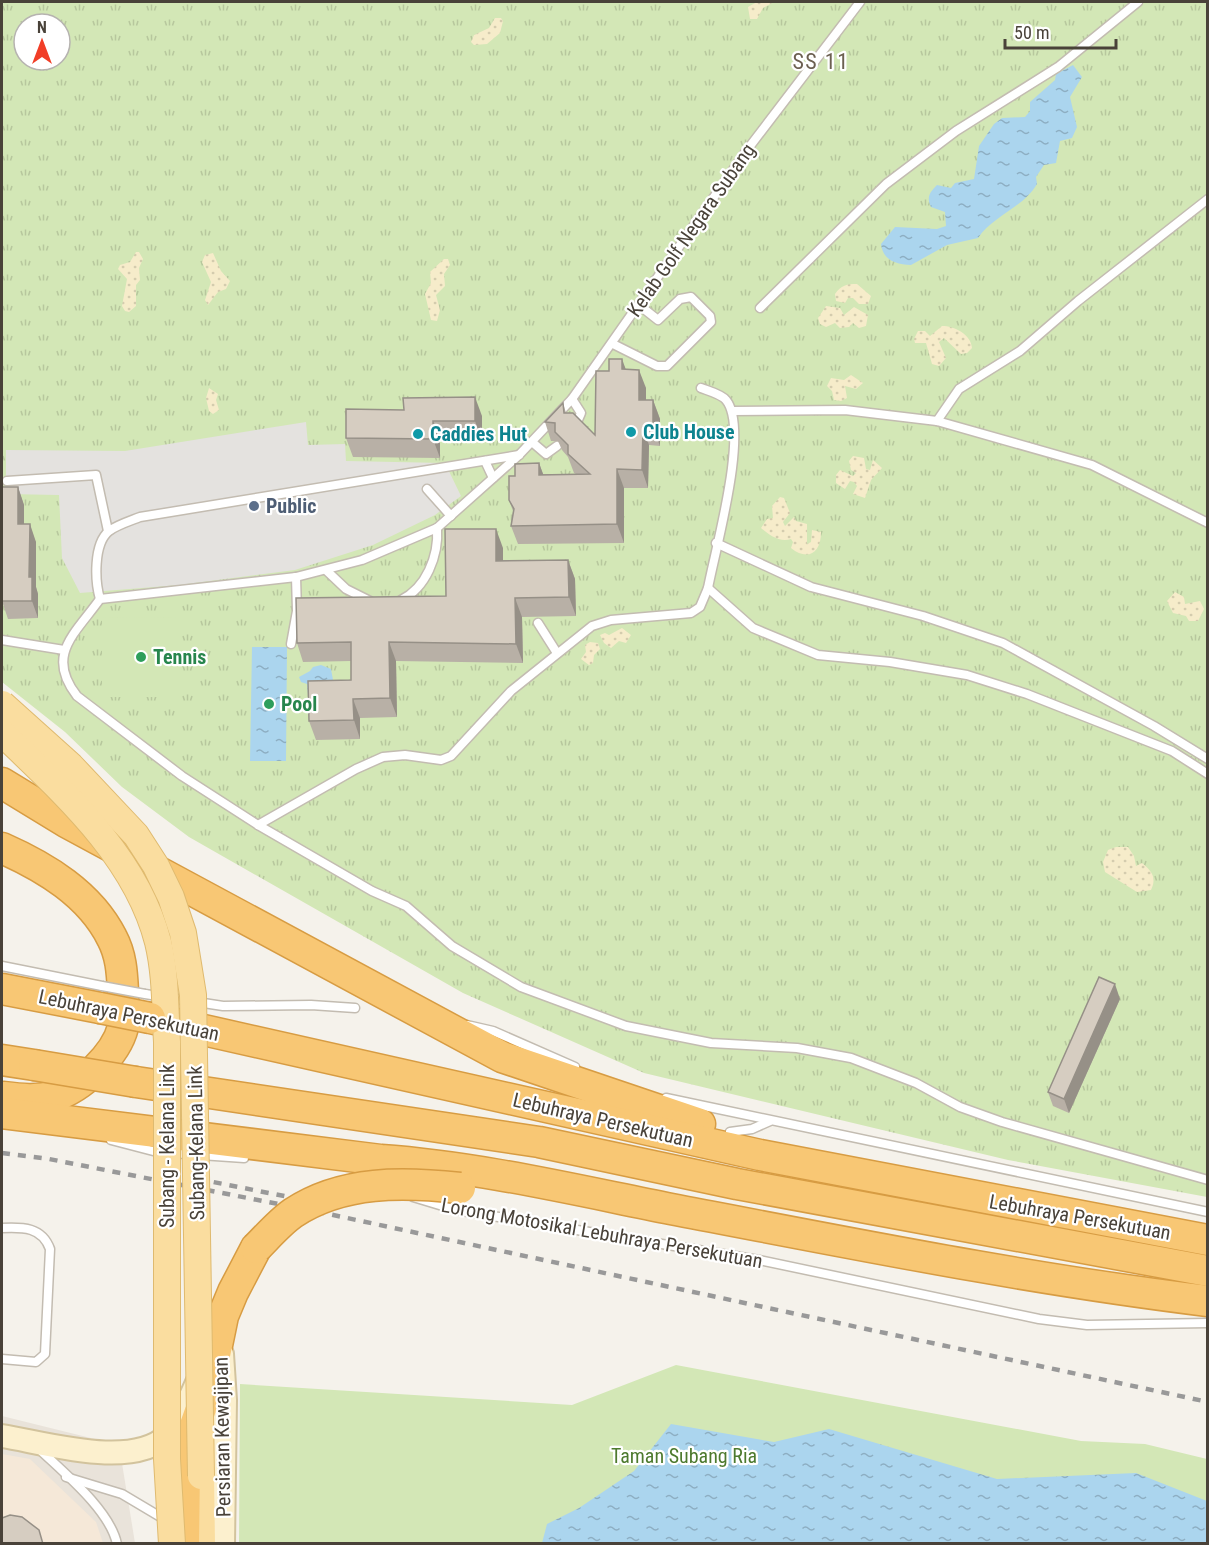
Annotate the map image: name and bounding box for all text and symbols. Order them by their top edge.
north arrow [12,12,72,72]
scale bar [1005,12,1116,50]
text: N [37,18,47,37]
text: 50 m [1014,22,1049,43]
district label: SS 11 [792,49,850,74]
street label: Kelab Golf Negara Subang [622,139,760,321]
place label: Club House [643,420,735,444]
place label: Caddies Hut [430,422,527,446]
marker: Club House [624,425,638,439]
marker: Caddies Hut [411,427,425,441]
place label: Public [266,494,316,518]
marker: Public [247,499,261,513]
place label: Tennis [153,645,206,669]
marker: Tennis [134,650,148,664]
place label: Pool [281,692,317,716]
marker: Pool [262,697,276,711]
street label: Lebuhraya Persekutuan [37,984,221,1046]
street label: Subang - Kelana Link [155,1064,179,1228]
street label: Subang-Kelana Link [183,1065,209,1221]
street label: Lebuhraya Persekutuan [511,1088,695,1152]
street label: Lebuhraya Persekutuan [987,1189,1173,1245]
street label: Lorong Motosikal Lebuhraya Persekutuan [439,1193,765,1273]
street label: Persiaran Kewajipan [209,1357,235,1517]
park label: Taman Subang Ria [611,1444,757,1468]

